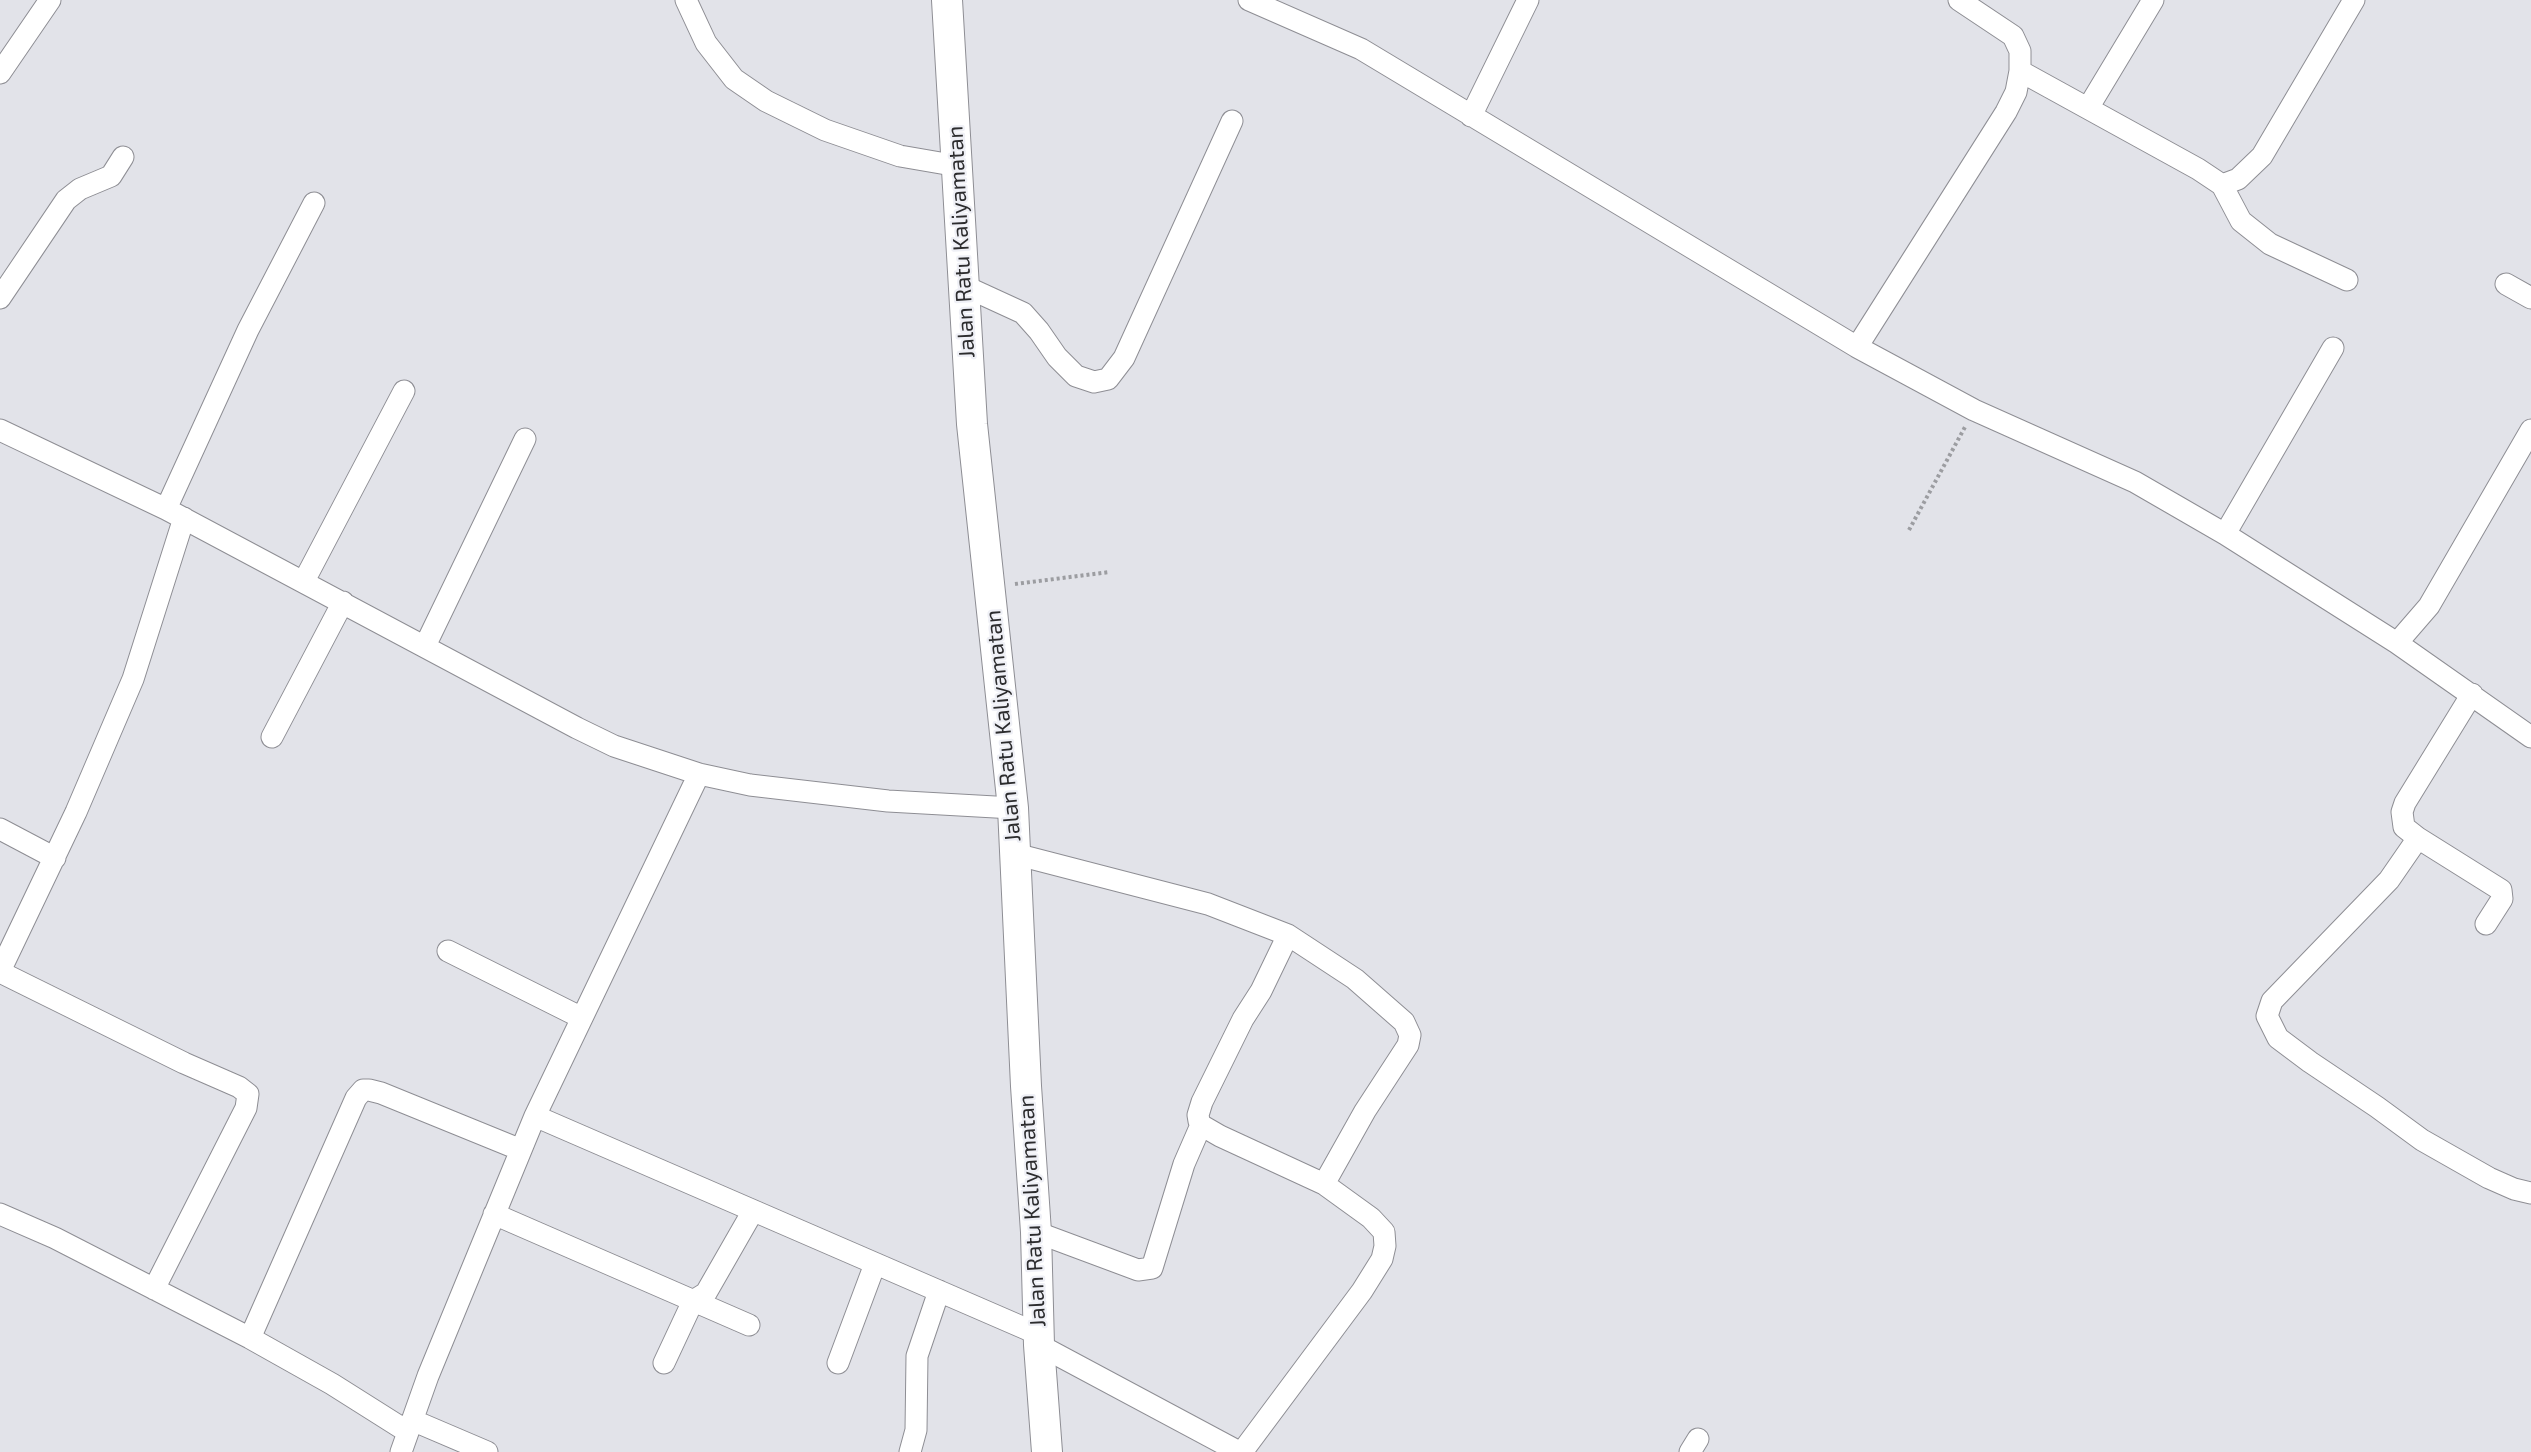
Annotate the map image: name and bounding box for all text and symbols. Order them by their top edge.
street label: Jalan Ratu Kaliyamatan [942,125,980,359]
street label: Jalan Ratu Kaliyamatan [980,609,1026,843]
street label: Jalan Ratu Kaliyamatan [1013,1094,1051,1328]

